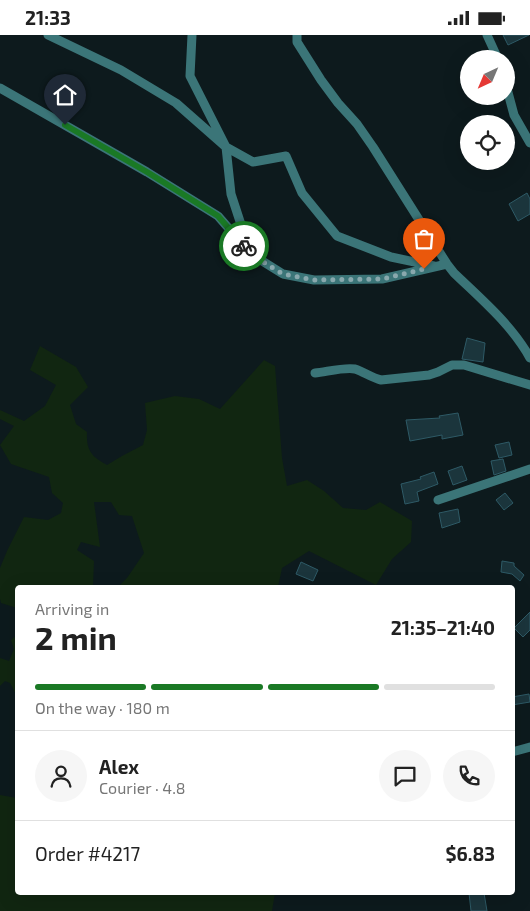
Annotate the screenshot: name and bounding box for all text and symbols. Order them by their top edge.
text: 21:33 [25,6,71,29]
north arrow [460,50,515,105]
map controls [460,50,515,170]
pin [44,74,86,125]
icon: home [51,81,79,109]
button: locate [460,115,515,170]
pin [403,218,445,269]
courier [219,221,269,271]
icon: bag [410,225,438,253]
icon: bike [230,232,258,260]
text: Arriving in [35,599,109,618]
text: 21:35–21:40 [391,616,495,639]
text: 2 min [35,618,117,656]
text: On the way · 180 m [35,698,170,717]
button: person [35,750,87,802]
button: chat [379,750,431,802]
button: phone [443,750,495,802]
text: Alex [99,755,139,778]
text: Courier · 4.8 [99,778,186,797]
text: Order #4217 [35,842,140,865]
text: $6.83 [446,842,495,865]

